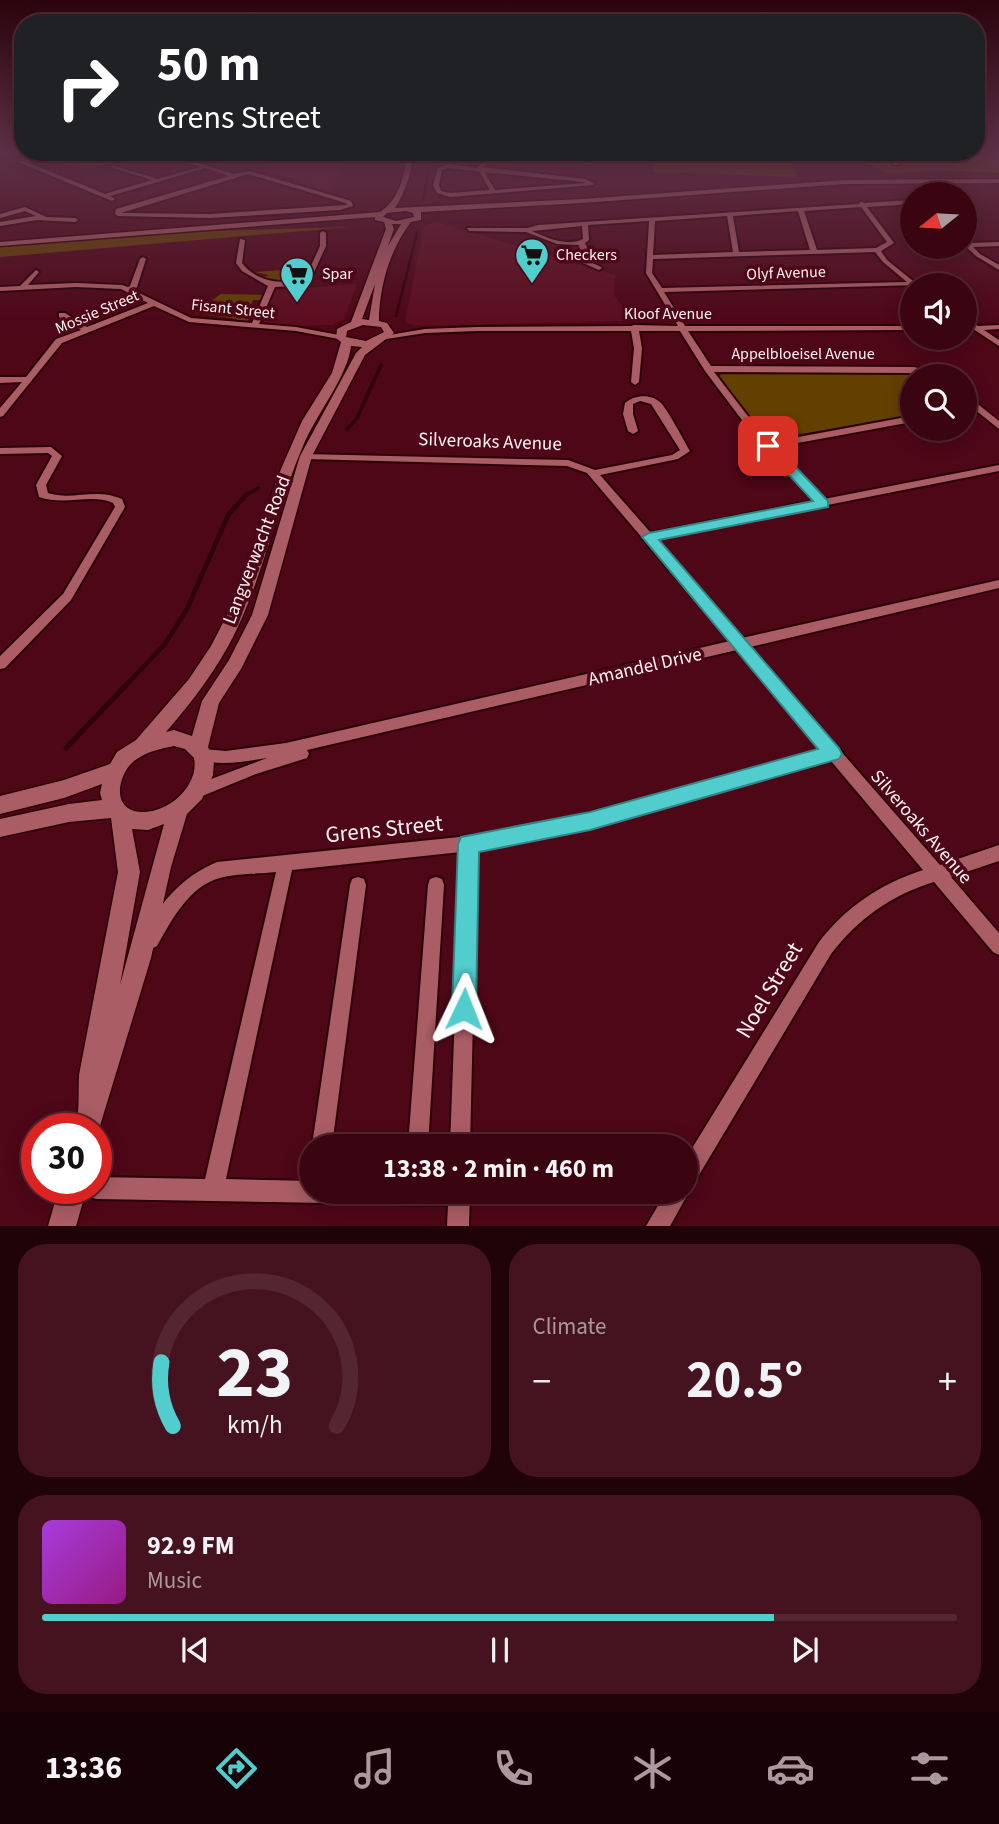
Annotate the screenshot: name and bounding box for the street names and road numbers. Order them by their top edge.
street label: Olyf Avenue [746,261,826,285]
street label: Mossie Street [52,284,143,339]
street label: Fisant Street [190,294,277,324]
street label: Kloof Avenue [624,303,712,325]
street label: Appelbloeisel Avenue [731,343,875,365]
street label: Silveroaks Avenue [418,426,562,458]
street label: Langverwacht Road [216,472,298,628]
street label: Amandel Drive [586,641,704,693]
street label: Silveroaks Avenue [864,764,978,890]
street label: Grens Street [324,806,445,852]
street label: Noel Street [727,936,811,1044]

